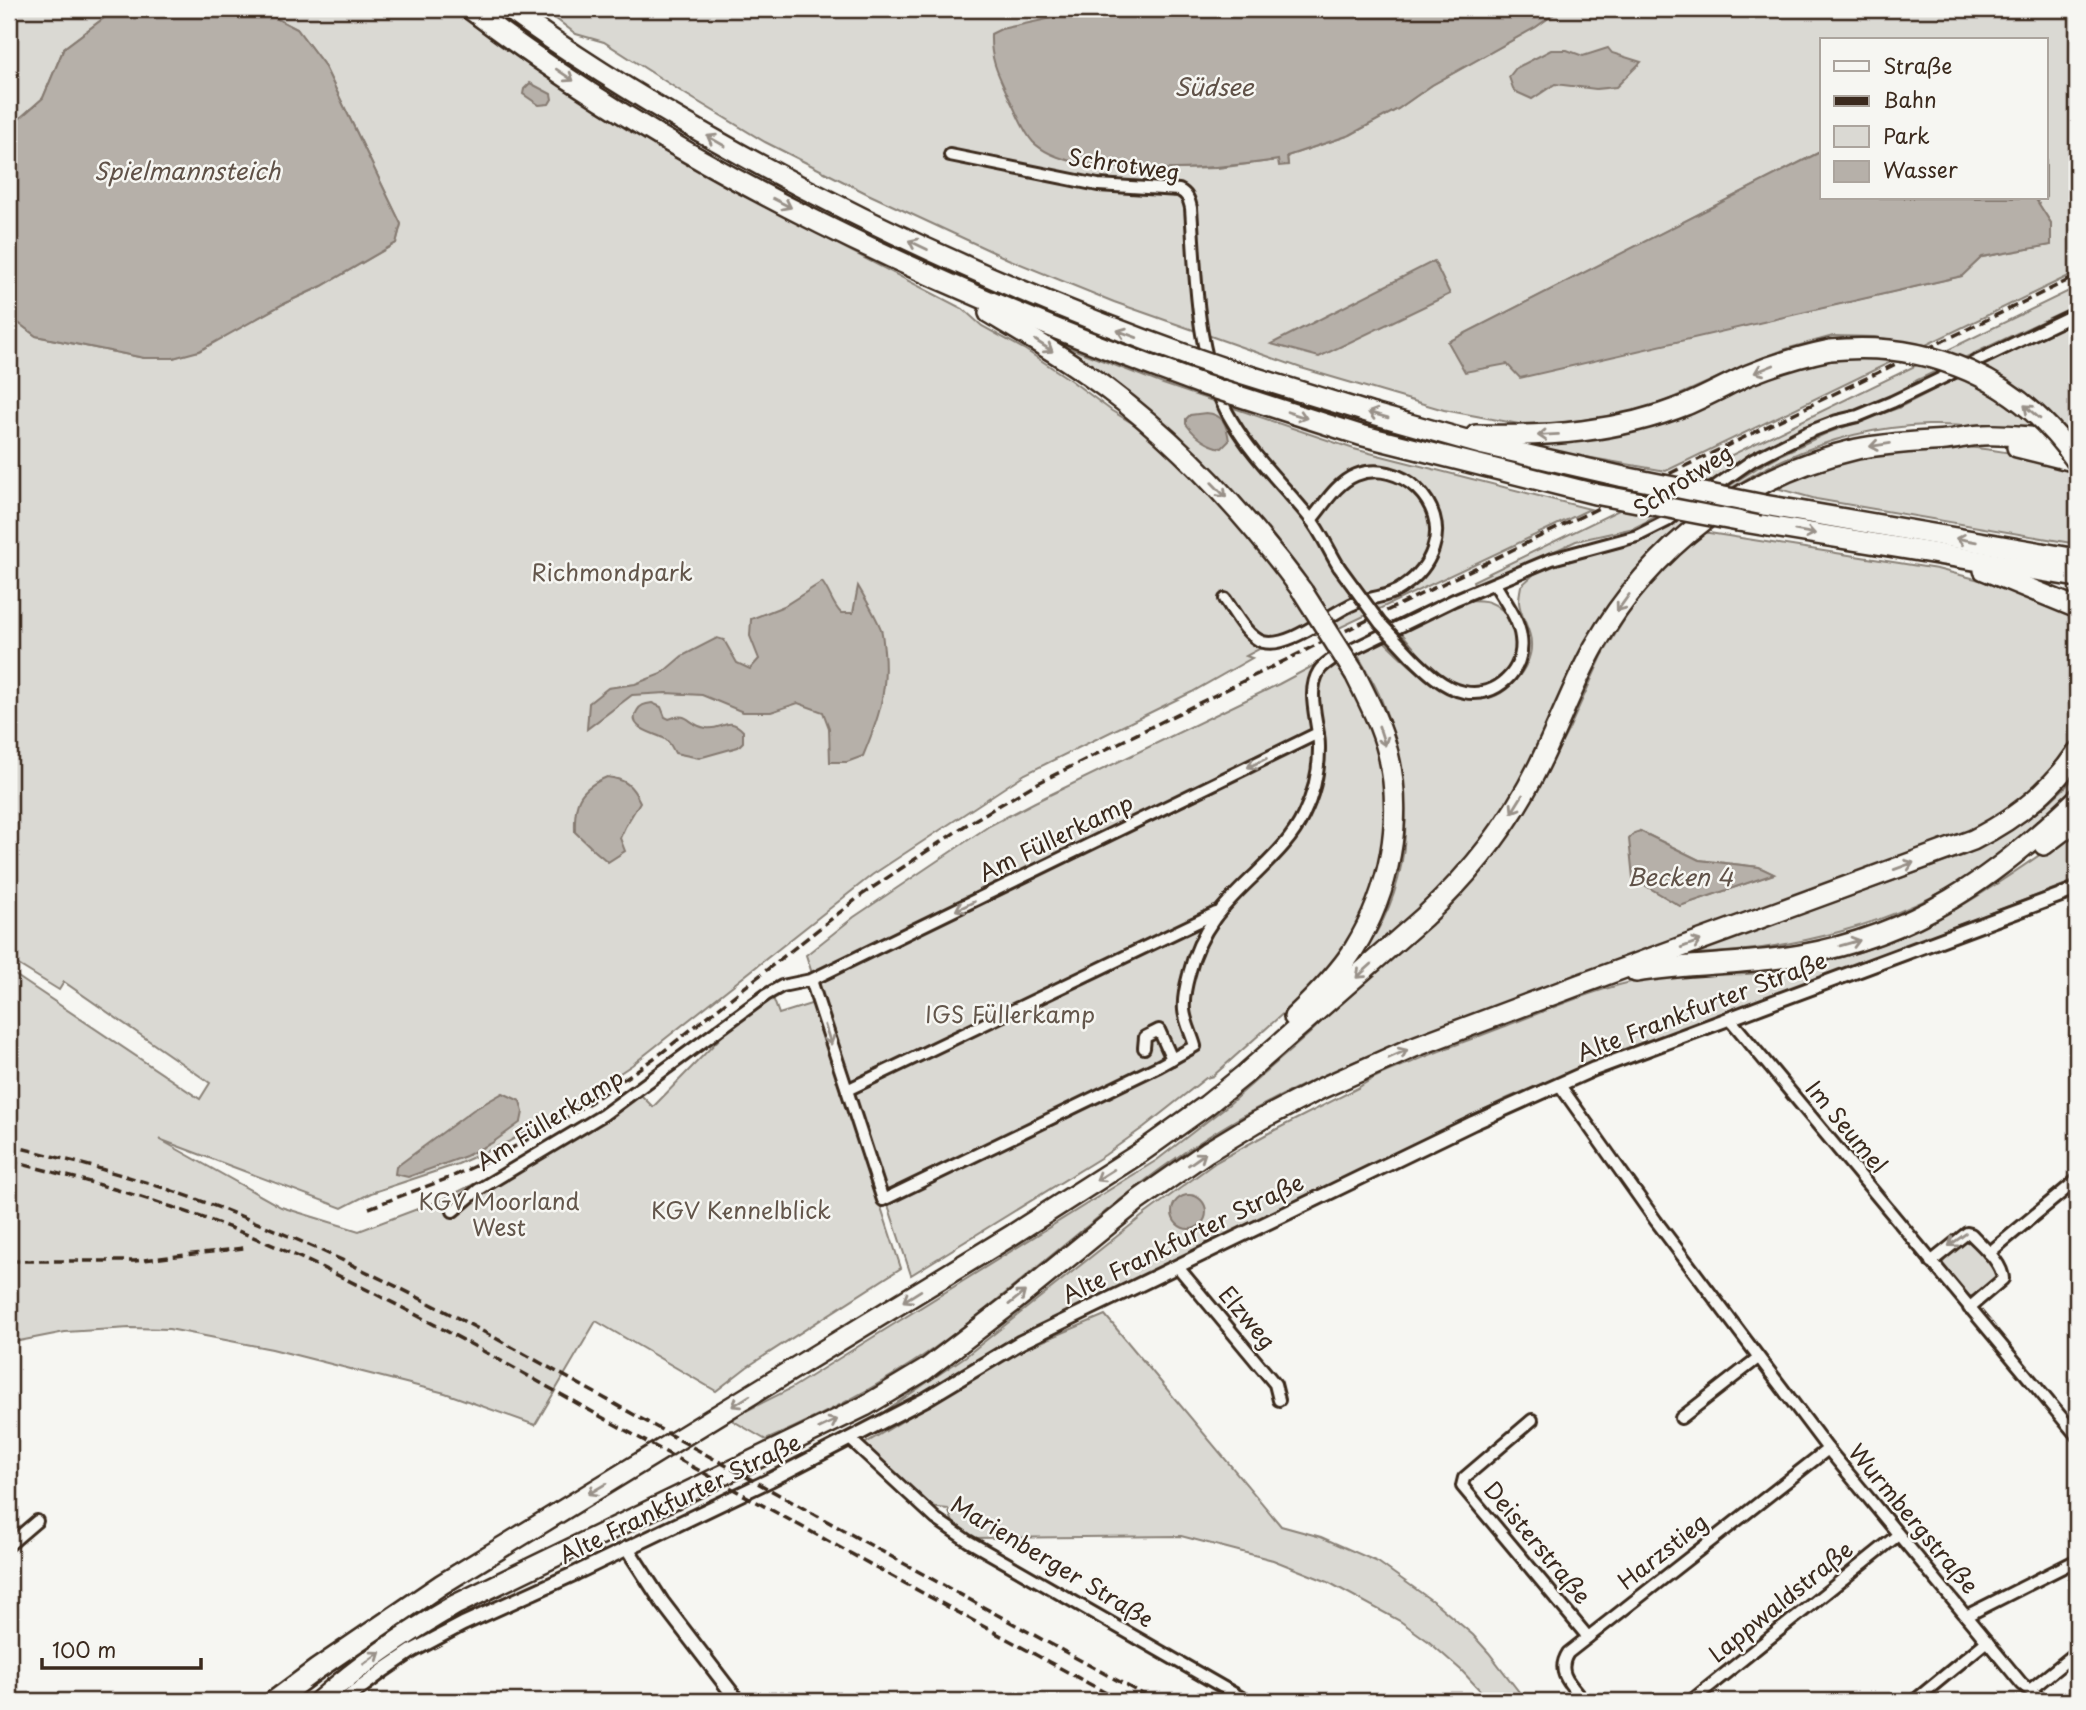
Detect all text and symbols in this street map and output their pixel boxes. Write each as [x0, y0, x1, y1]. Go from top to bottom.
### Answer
legend [1820, 38, 2048, 200]
text: Straße [1883, 49, 1952, 81]
one-way arrow [555, 68, 574, 82]
water label: Südsee [1174, 68, 1255, 104]
text: Bahn [1883, 83, 1937, 115]
text: Park [1883, 119, 1930, 151]
one-way arrow [706, 134, 726, 148]
street label: Schrotweg [1066, 138, 1182, 189]
water label: Spielmannsteich [94, 152, 281, 188]
text: Wasser [1883, 153, 1958, 185]
one-way arrow [771, 196, 792, 210]
one-way arrow [908, 238, 929, 251]
one-way arrow [1117, 326, 1139, 339]
one-way arrow [1033, 339, 1053, 353]
one-way arrow [1754, 364, 1776, 377]
one-way arrow [2024, 403, 2041, 420]
one-way arrow [1367, 408, 1389, 421]
one-way arrow [1285, 410, 1307, 422]
one-way arrow [1538, 429, 1560, 442]
street label: Schrotweg [1625, 434, 1739, 525]
one-way arrow [1869, 439, 1892, 452]
one-way arrow [1210, 481, 1227, 498]
one-way arrow [1793, 526, 1816, 539]
one-way arrow [1955, 533, 1978, 546]
park label: Richmondpark [531, 554, 693, 589]
one-way arrow [1616, 593, 1631, 612]
one-way arrow [1377, 725, 1390, 747]
one-way arrow [1247, 756, 1268, 770]
street label: Am Füllerkamp [972, 784, 1139, 889]
one-way arrow [1509, 793, 1523, 813]
water label: Becken 4 [1627, 858, 1734, 894]
one-way arrow [1893, 859, 1915, 871]
one-way arrow [955, 899, 976, 913]
one-way arrow [1839, 936, 1861, 949]
one-way arrow [1679, 937, 1701, 949]
street label: Alte Frankfurter Straße [1571, 942, 1832, 1069]
one-way arrow [1356, 962, 1373, 979]
park label: IGS Füllerkamp [925, 996, 1095, 1031]
one-way arrow [822, 1024, 835, 1046]
one-way arrow [1387, 1047, 1409, 1060]
street label: Am Füllerkamp [468, 1059, 630, 1178]
street label: Im Seumel [1798, 1072, 1897, 1180]
one-way arrow [1187, 1152, 1206, 1166]
street label: Alte Frankfurter Straße [1055, 1164, 1309, 1312]
one-way arrow [1095, 1169, 1115, 1183]
park label: KGV Moorland West [418, 1183, 580, 1244]
park label: KGV Kennelblick [651, 1192, 831, 1227]
one-way arrow [1949, 1233, 1967, 1248]
street label: Elzweg [1211, 1278, 1285, 1357]
one-way arrow [903, 1289, 922, 1304]
one-way arrow [1008, 1290, 1026, 1306]
one-way arrow [732, 1394, 752, 1408]
one-way arrow [817, 1416, 838, 1430]
street label: Alte Frankfurter Straße [552, 1424, 806, 1572]
street label: Wurmbergstraße [1841, 1435, 1988, 1601]
street label: Deisterstraße [1476, 1473, 1600, 1611]
one-way arrow [587, 1482, 607, 1496]
street label: Marienberger Straße [945, 1486, 1161, 1635]
street label: Harzstieg [1609, 1504, 1715, 1597]
street label: Lappwaldstraße [1700, 1531, 1860, 1670]
scale bar [42, 1626, 201, 1670]
text: 100 m [52, 1633, 116, 1665]
one-way arrow [362, 1651, 381, 1665]

